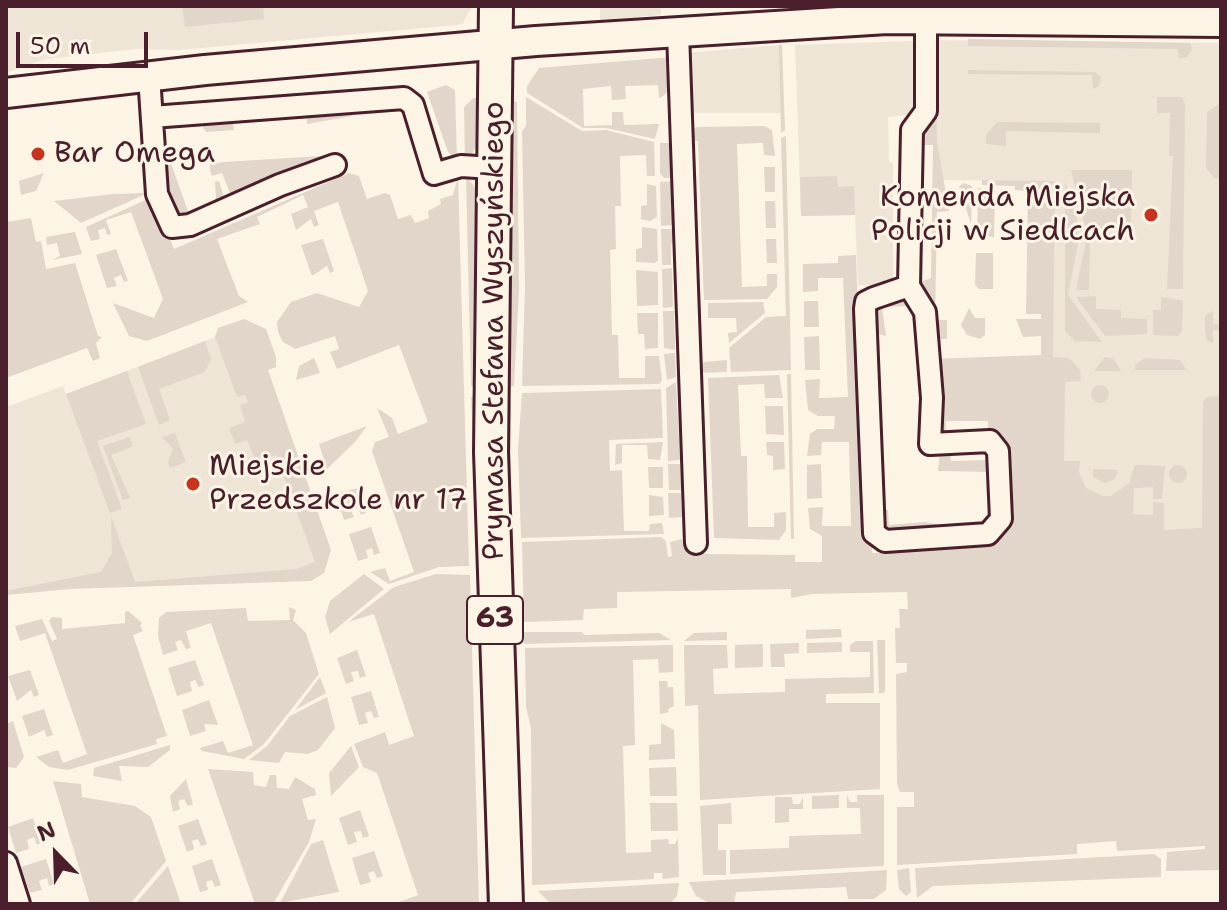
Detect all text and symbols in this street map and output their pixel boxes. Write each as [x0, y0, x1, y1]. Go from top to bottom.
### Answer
scale bar [20, 16, 152, 66]
text: 50 m [30, 30, 90, 62]
street label: Prymasa Stefana Wyszyńskiego [477, 101, 513, 561]
place label: Bar Omega [54, 136, 215, 172]
marker: Bar Omega [29, 145, 47, 163]
place label: Komenda Miejska Policji w Siedlcach [871, 180, 1135, 250]
marker: Komenda Miejska Policji w Siedlcach [1142, 206, 1160, 224]
place label: Miejskie Przedszkole nr 17 [209, 449, 468, 520]
marker: Miejskie Przedszkole nr 17 [184, 475, 202, 493]
road number: 63 [467, 596, 523, 644]
north arrow [16, 814, 96, 894]
text: N [33, 815, 60, 848]

